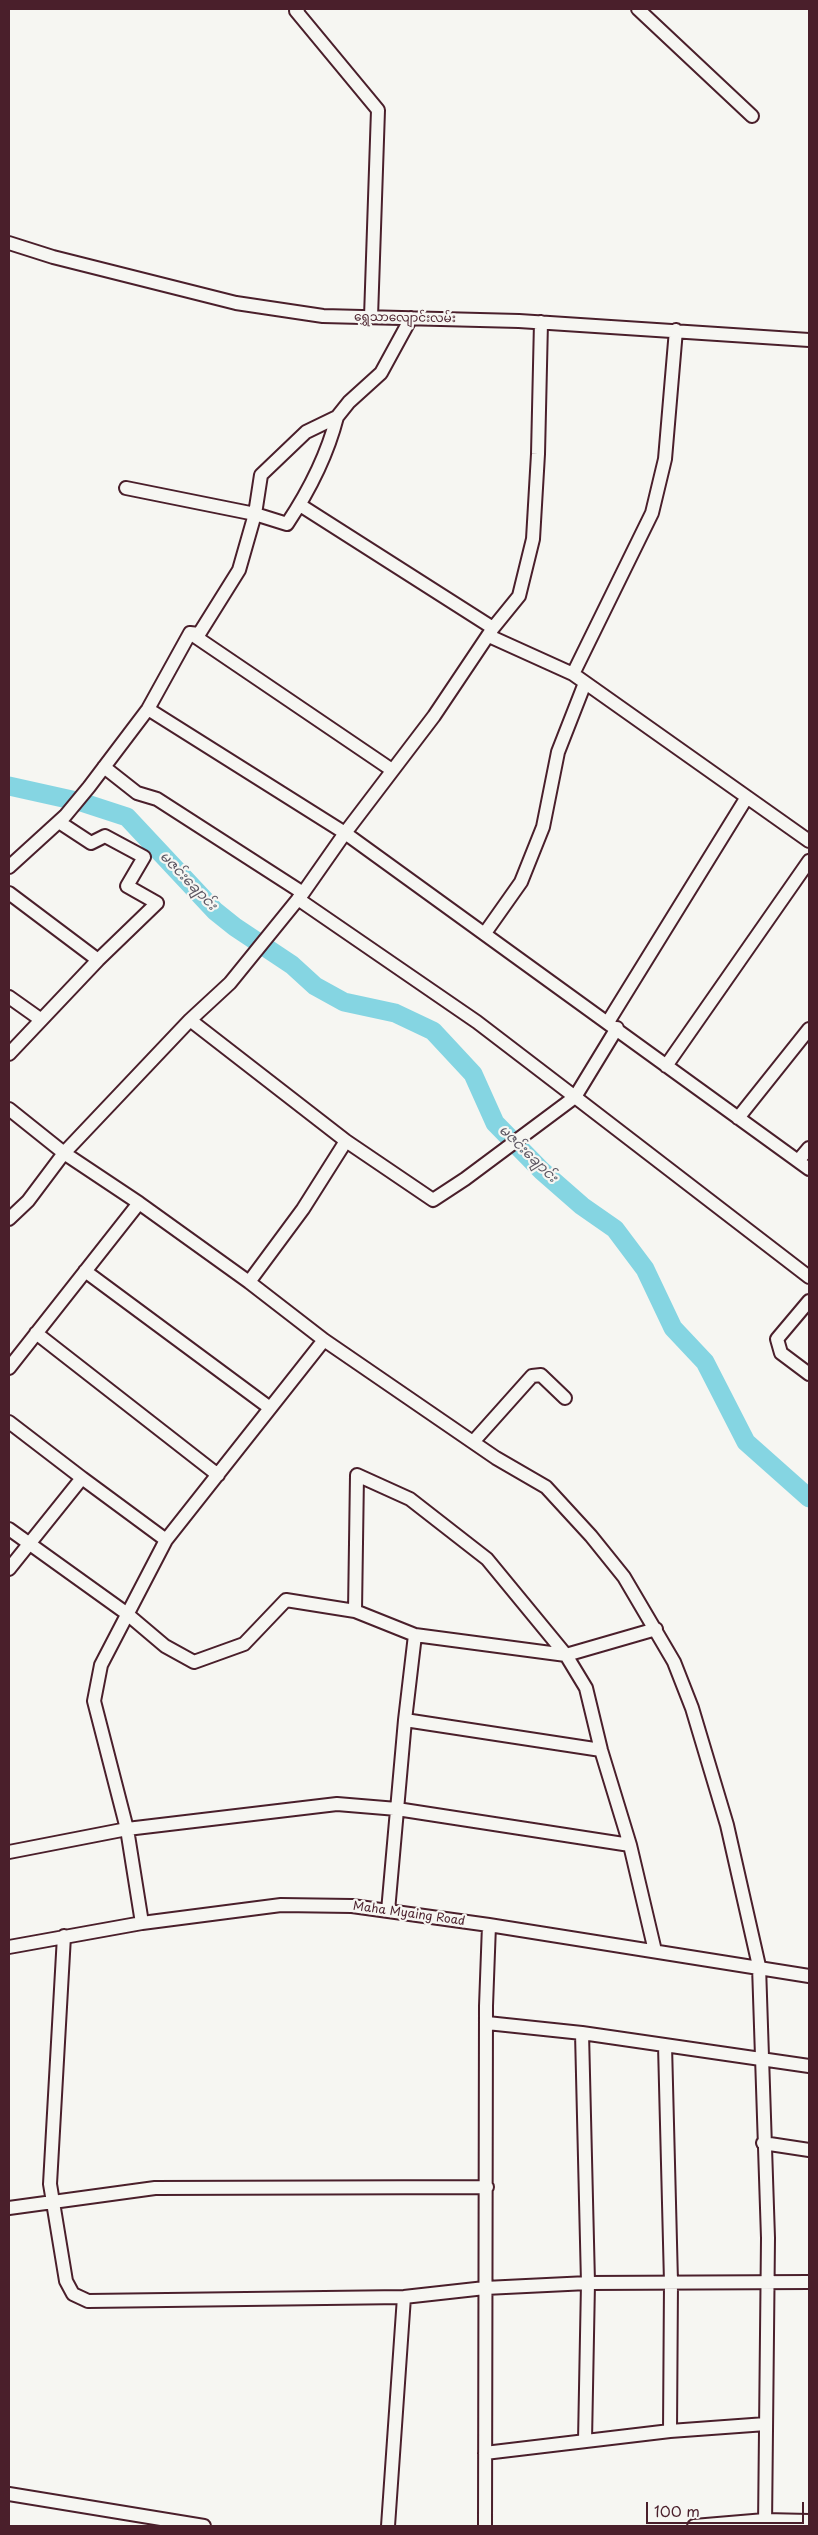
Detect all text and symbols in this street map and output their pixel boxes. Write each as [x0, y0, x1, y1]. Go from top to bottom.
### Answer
street label: ရွှေသာလျောင်းလမ်း [354, 310, 456, 326]
water label: မဇင်းချောင်း [156, 848, 220, 914]
water label: မဇင်းချောင်း [495, 1122, 561, 1186]
street label: Maha Myaing Road [352, 1899, 466, 1929]
scale bar [648, 2492, 806, 2524]
text: 100 m [654, 2499, 700, 2522]

